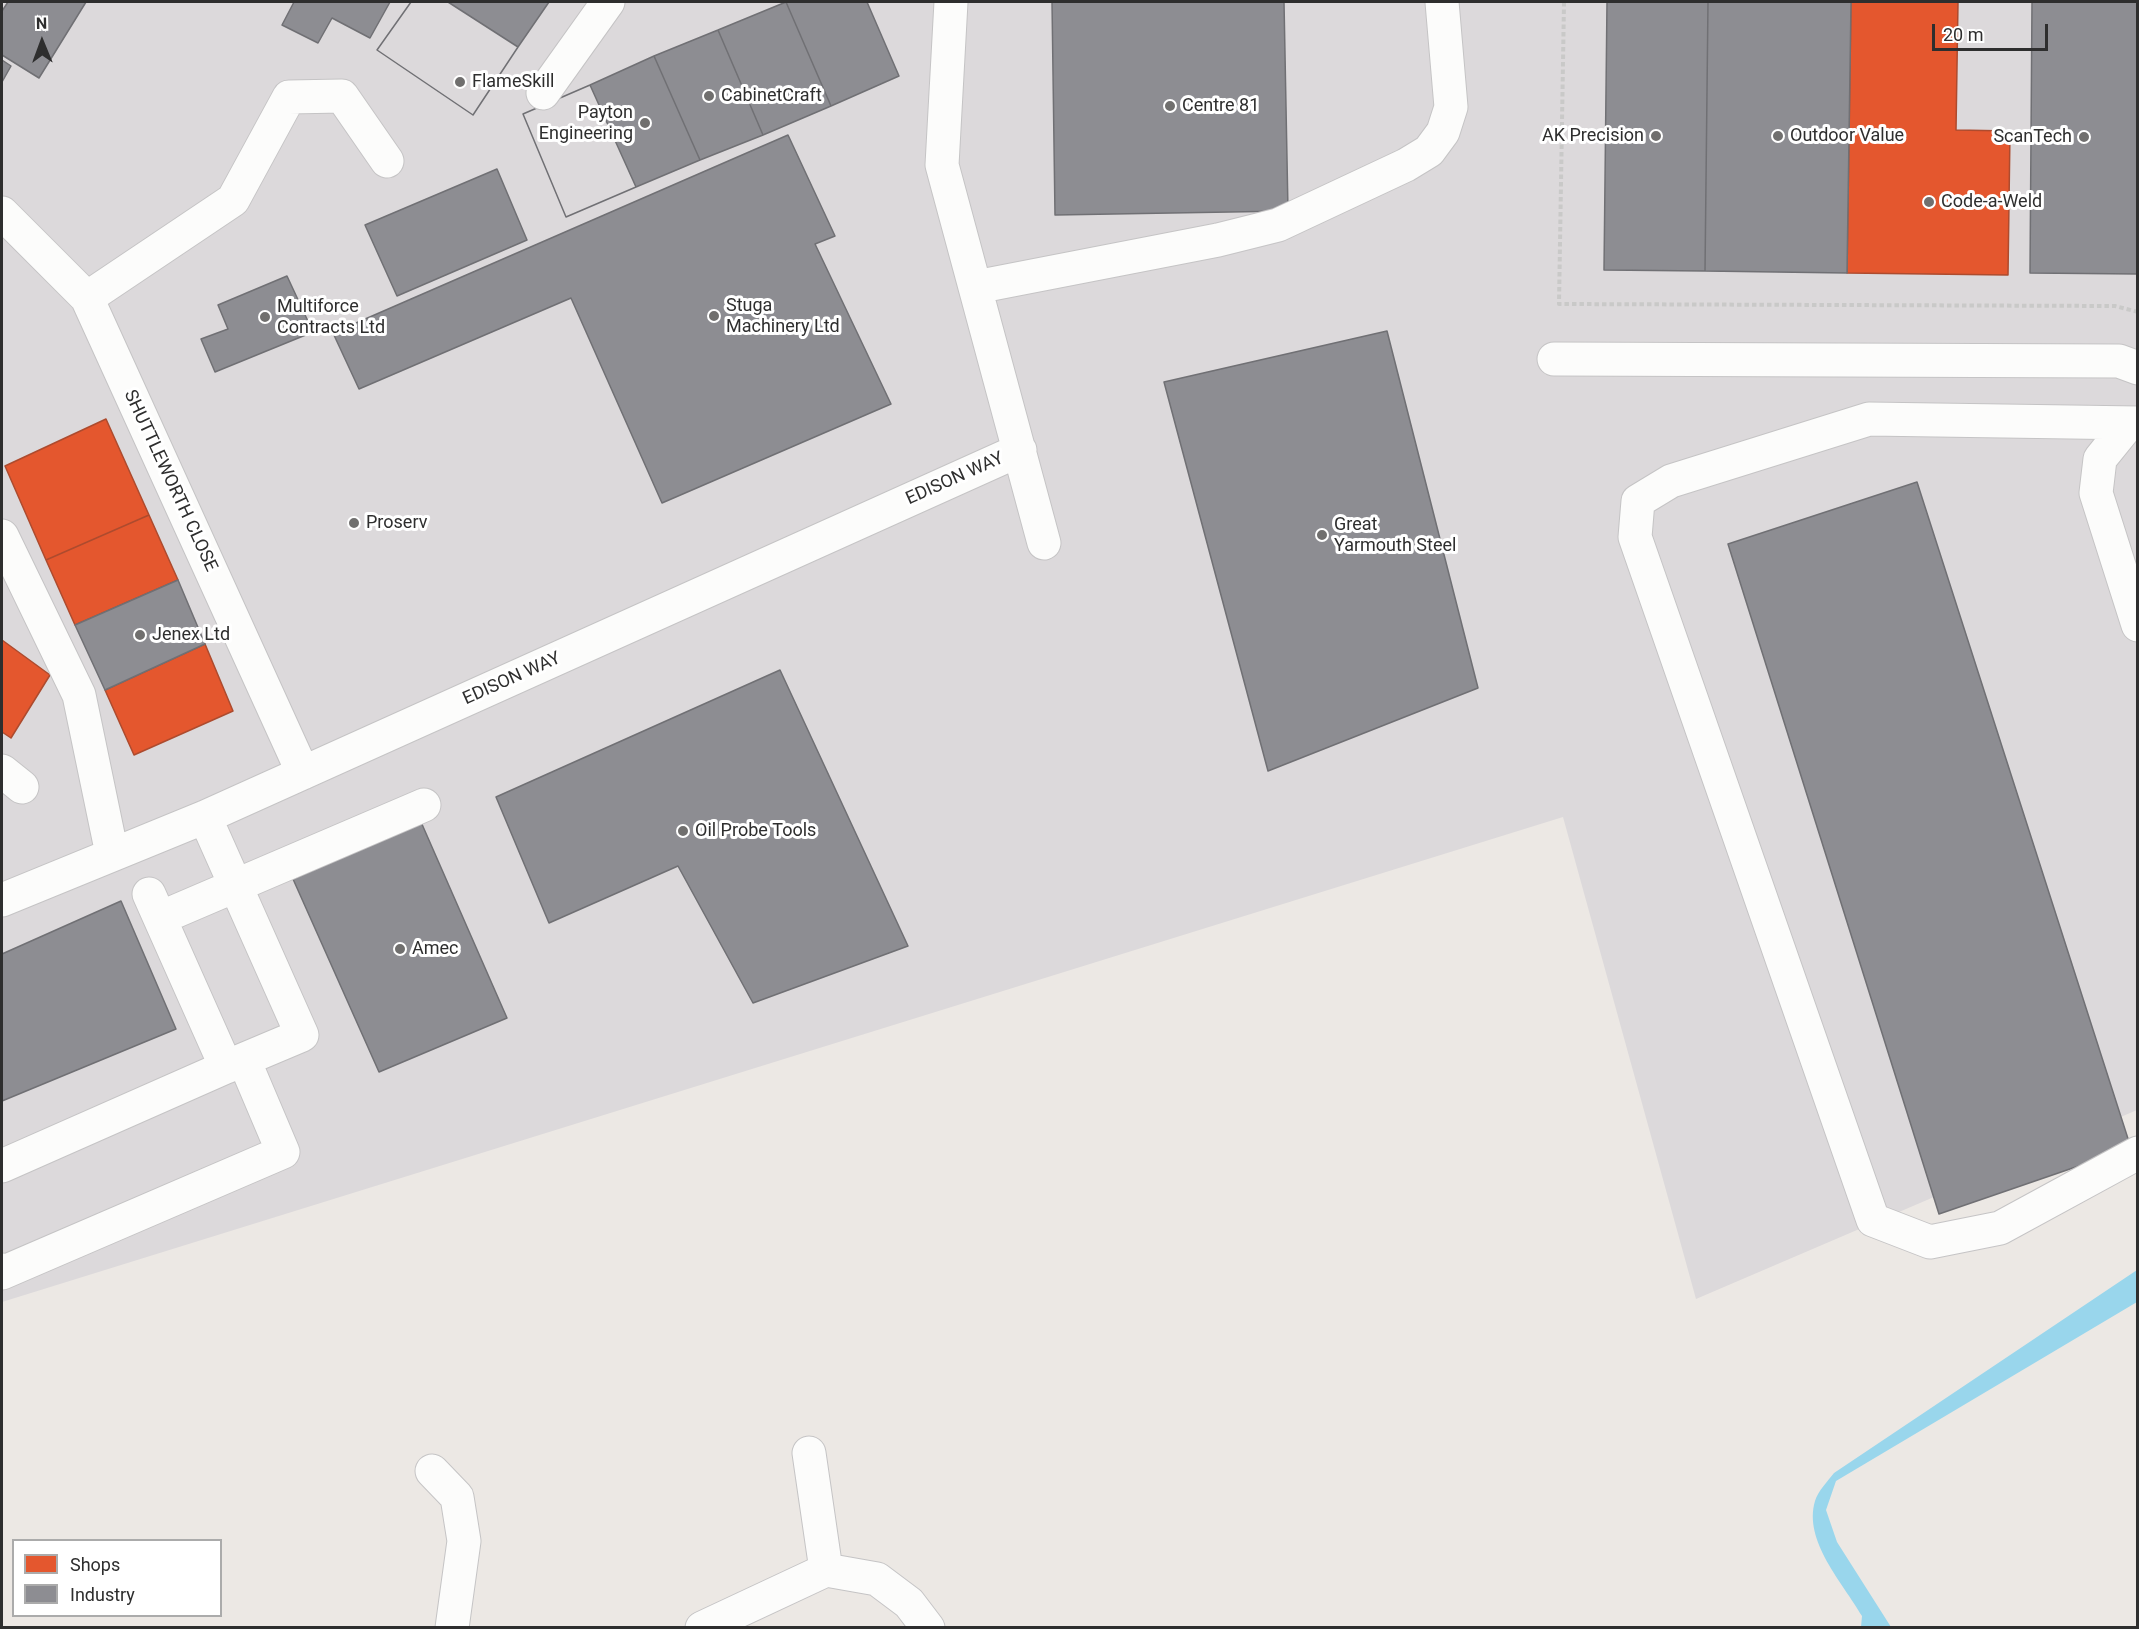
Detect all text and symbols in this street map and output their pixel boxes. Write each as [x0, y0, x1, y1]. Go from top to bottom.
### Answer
north arrow [12, 12, 72, 72]
scale bar [1935, 12, 2050, 50]
text: N [36, 14, 47, 33]
text: 20 m [1943, 24, 1983, 45]
place label: FlameSkill [472, 71, 554, 93]
marker: FlameSkill [453, 75, 467, 89]
place label: CabinetCraft [721, 85, 822, 107]
marker: CabinetCraft [702, 89, 716, 103]
place label: Centre 81 [1182, 95, 1259, 117]
marker: Centre 81 [1163, 99, 1177, 113]
place label: Payton Engineering [539, 102, 633, 144]
marker: Payton Engineering [638, 116, 652, 130]
place label: AK Precision [1542, 125, 1644, 147]
place label: Outdoor Value [1790, 125, 1904, 147]
place label: ScanTech [1993, 126, 2072, 148]
marker: AK Precision [1649, 129, 1663, 143]
marker: Outdoor Value [1771, 129, 1785, 143]
marker: ScanTech [2077, 130, 2091, 144]
place label: Code-a-Weld [1941, 191, 2042, 213]
marker: Code-a-Weld [1922, 195, 1936, 209]
place label: Stuga Machinery Ltd [726, 295, 840, 338]
place label: Multiforce Contracts Ltd [277, 296, 385, 338]
marker: Stuga Machinery Ltd [707, 309, 721, 323]
marker: Multiforce Contracts Ltd [258, 310, 272, 324]
street label: SHUTTLEWORTH CLOSE [118, 387, 222, 575]
street label: EDISON WAY [903, 448, 1007, 510]
place label: Proserv [366, 512, 427, 534]
place label: Great Yarmouth Steel [1334, 514, 1456, 556]
marker: Proserv [347, 516, 361, 530]
marker: Great Yarmouth Steel [1315, 528, 1329, 542]
place label: Jenex Ltd [152, 624, 230, 646]
marker: Jenex Ltd [133, 628, 147, 642]
street label: EDISON WAY [460, 648, 564, 710]
place label: Oil Probe Tools [695, 820, 816, 842]
marker: Oil Probe Tools [676, 824, 690, 838]
place label: Amec [412, 938, 458, 960]
marker: Amec [393, 942, 407, 956]
legend [12, 1539, 222, 1617]
text: Shops [70, 1554, 120, 1575]
text: Industry [70, 1584, 135, 1605]

